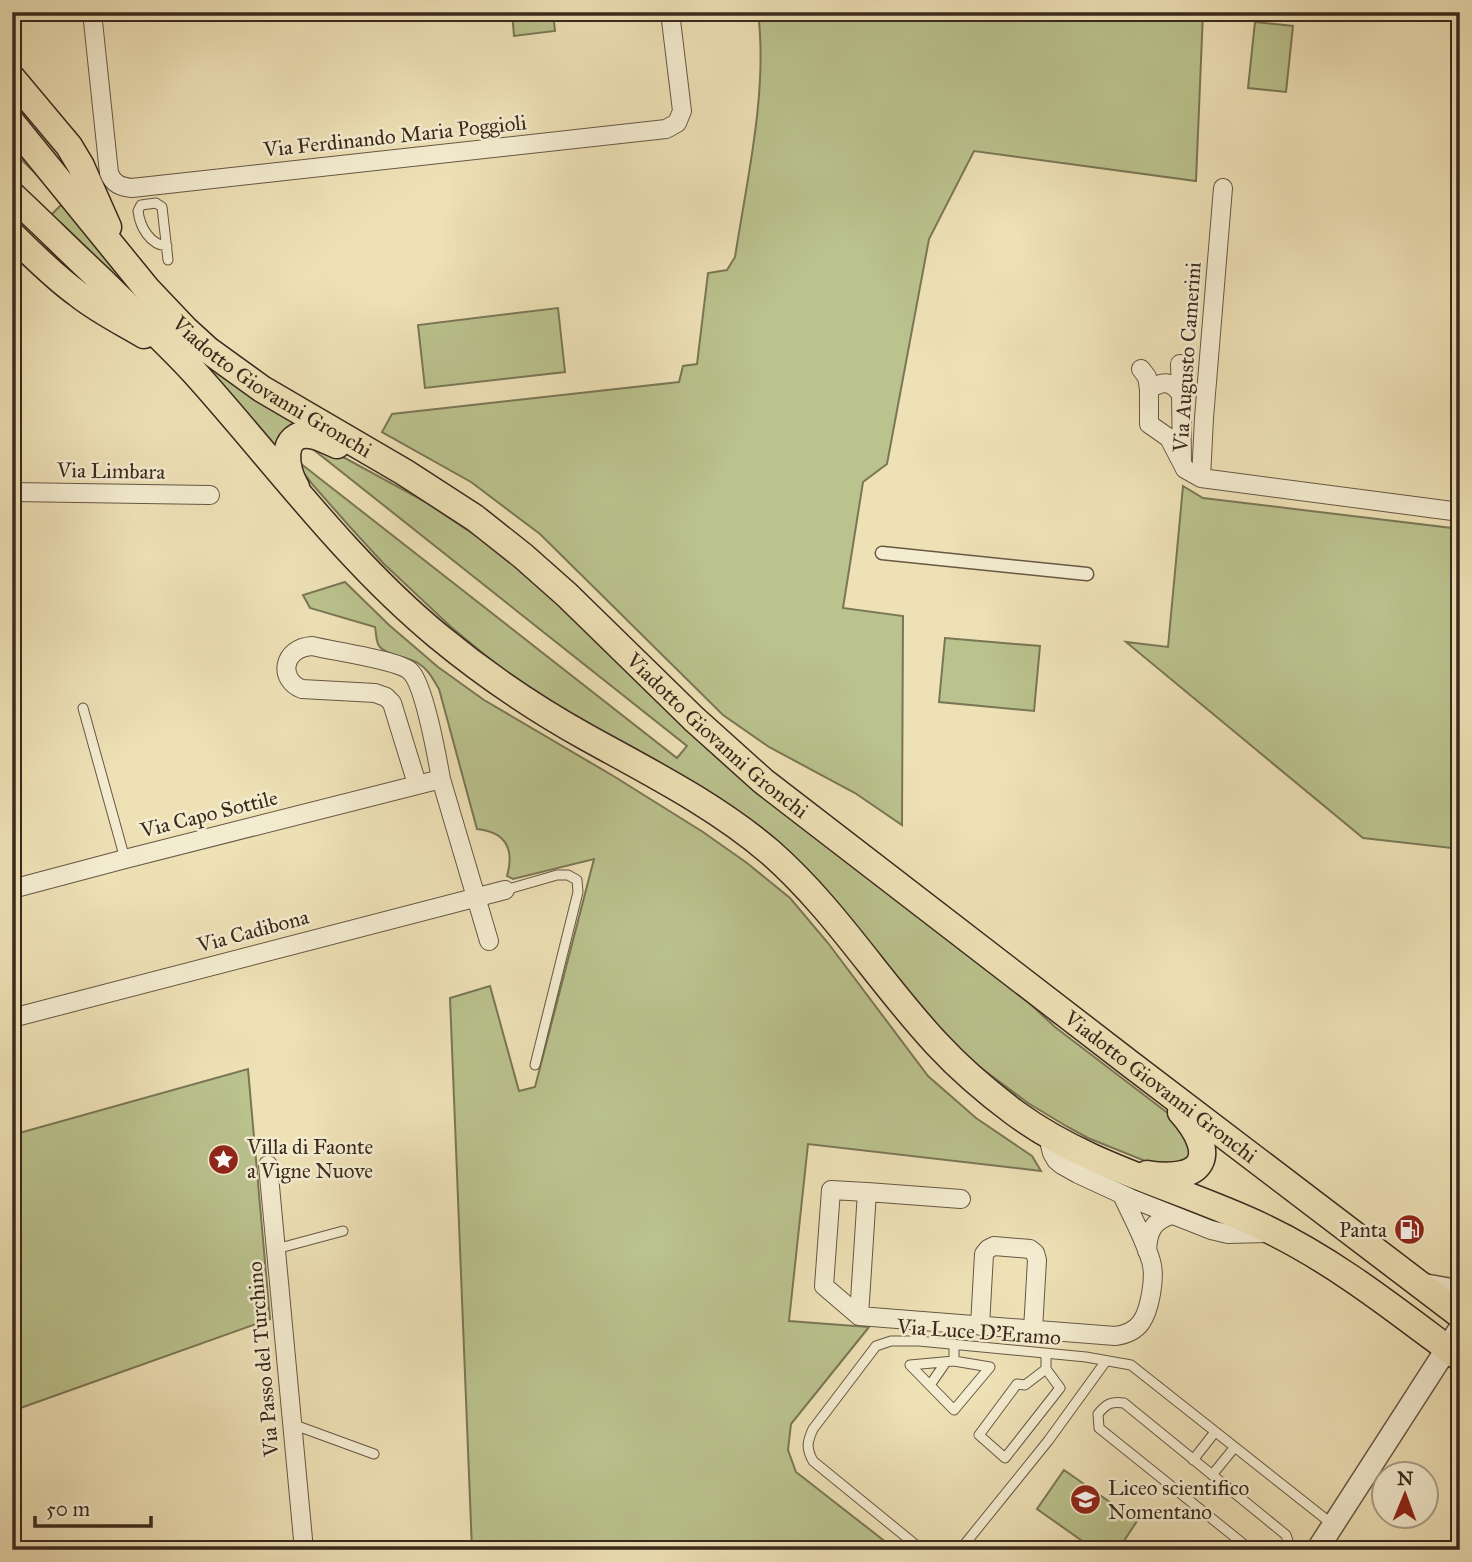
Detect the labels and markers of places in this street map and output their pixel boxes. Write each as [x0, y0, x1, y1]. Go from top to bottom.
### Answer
place label: Villa di Faonte a Vigne Nuove [246, 1134, 373, 1184]
place icon: Villa di Faonte a Vigne Nuove [207, 1142, 241, 1176]
fuel station icon: Panta [1393, 1213, 1427, 1247]
place label: Panta [1339, 1217, 1387, 1243]
place label: Liceo scientifico Nomentano [1108, 1475, 1250, 1525]
school or university icon: Liceo scientifico Nomentano [1068, 1483, 1102, 1517]

